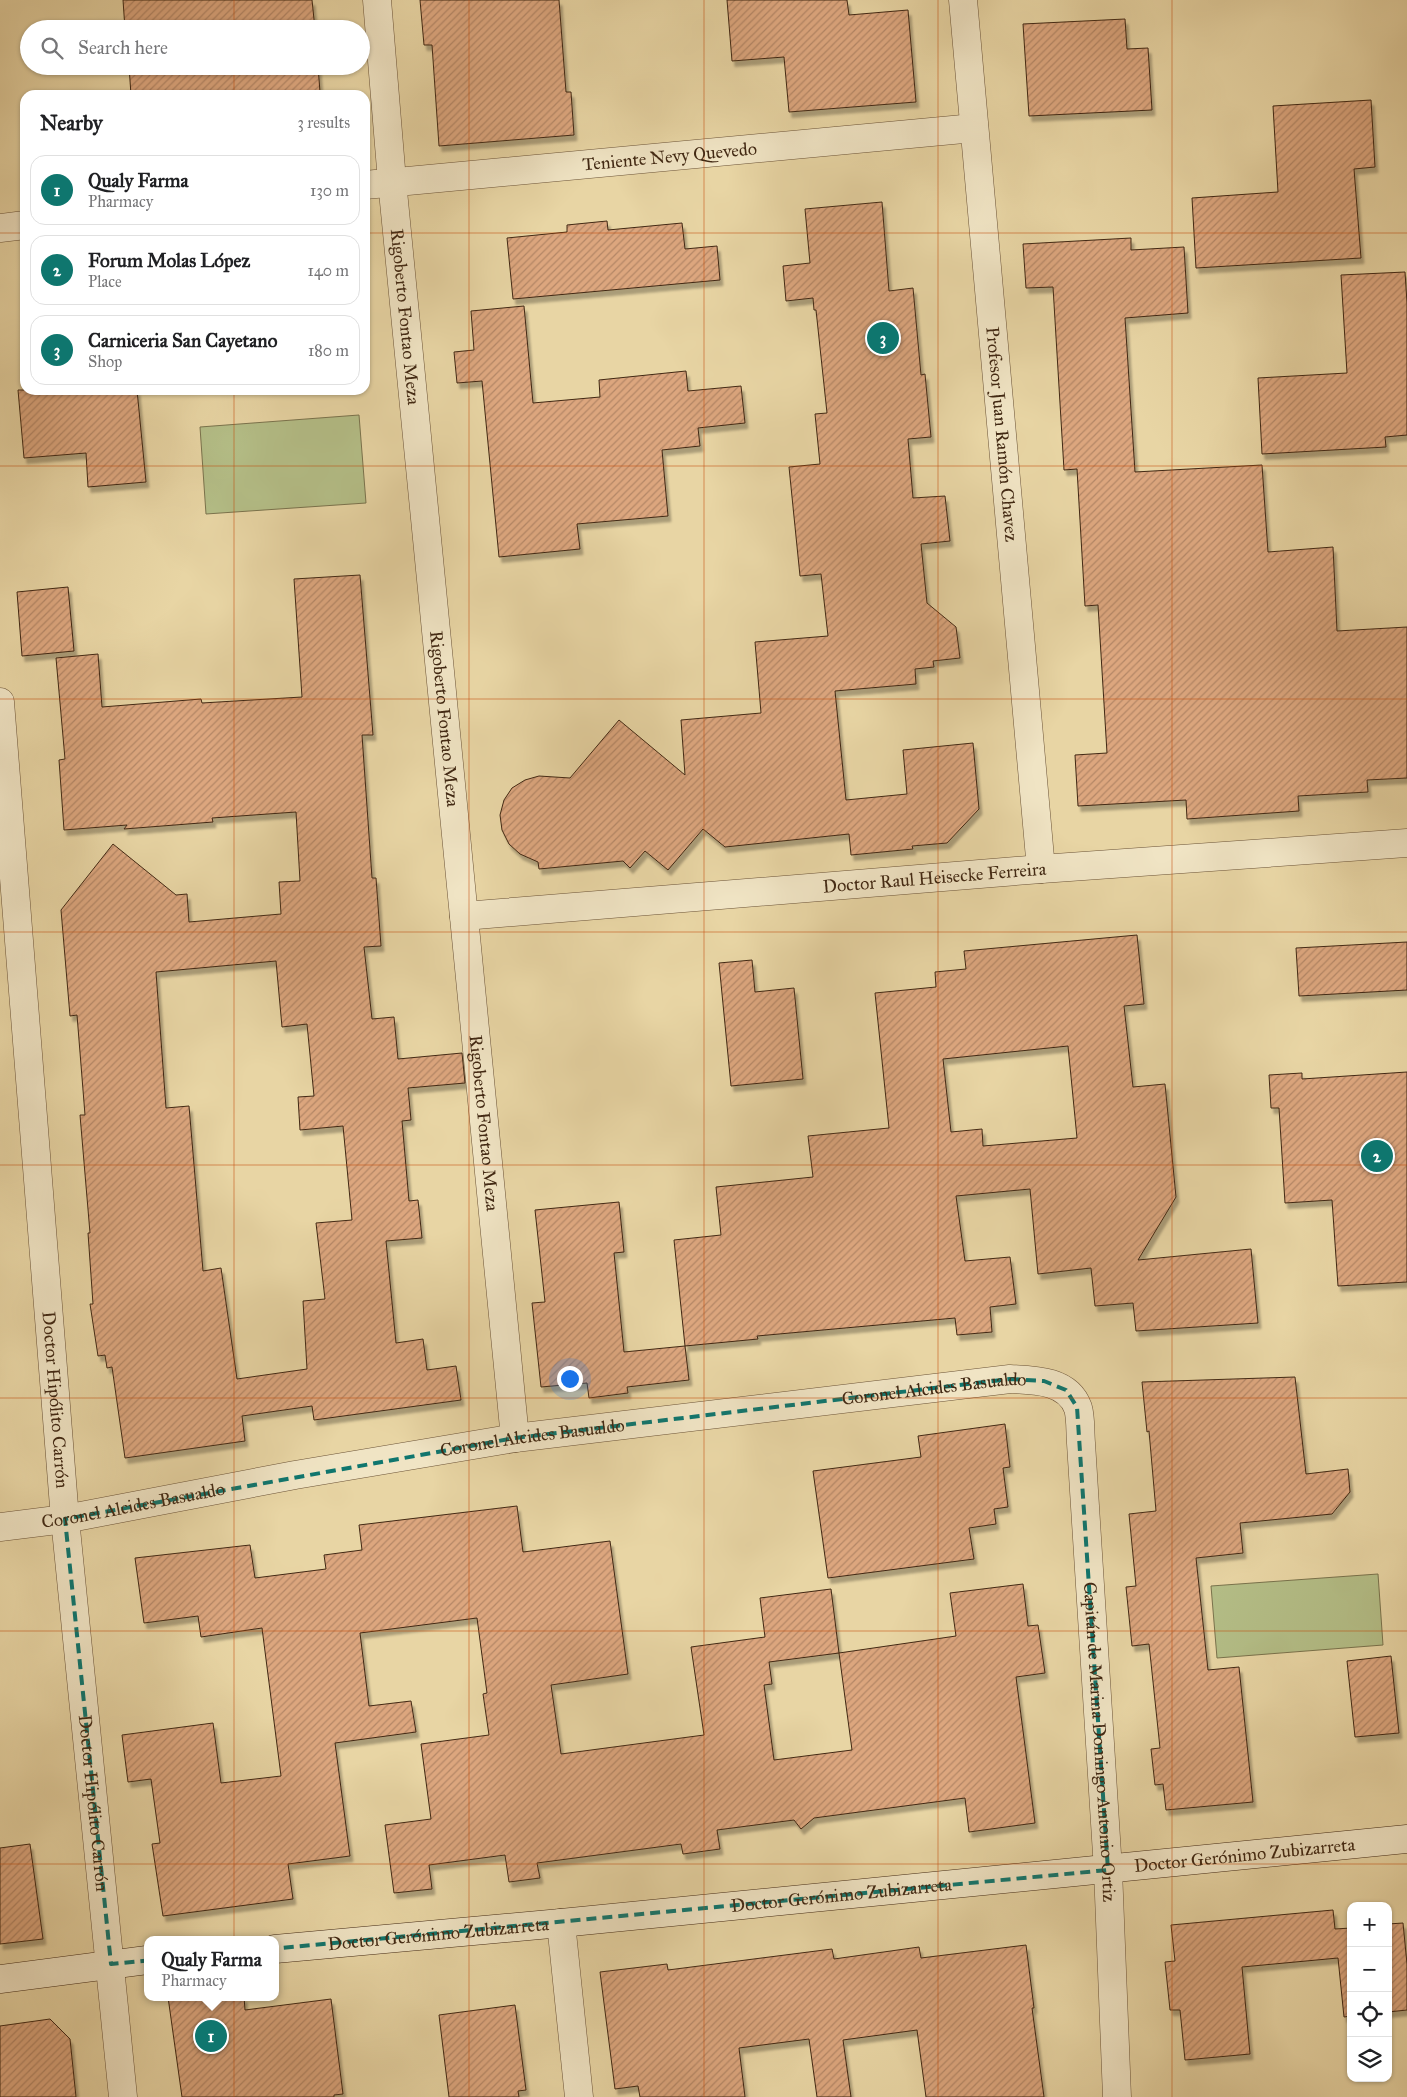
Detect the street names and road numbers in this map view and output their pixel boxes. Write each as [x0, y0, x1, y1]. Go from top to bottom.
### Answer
street label: Teniente Nevy Quevedo [581, 137, 758, 176]
street label: Rigoberto Fontao Meza [386, 228, 425, 406]
street label: Profesor Juan Ramón Chavez [981, 326, 1023, 543]
street label: Rigoberto Fontao Meza [425, 630, 464, 808]
street label: Doctor Raul Heisecke Ferreira [822, 858, 1047, 898]
street label: Rigoberto Fontao Meza [465, 1034, 504, 1212]
street label: Doctor Hipólito Carrón [38, 1311, 74, 1489]
street label: Coronel Alcides Basualdo [841, 1368, 1027, 1410]
street label: Coronel Alcides Basualdo [438, 1414, 626, 1461]
street label: Coronel Alcides Basualdo [40, 1478, 227, 1533]
street label: Capitán de Marina Domingo Antonio Ortiz [1079, 1581, 1120, 1903]
street label: Doctor Hipólito Carrón [74, 1714, 113, 1893]
street label: Doctor Gerónimo Zubizarreta [1133, 1833, 1356, 1877]
street label: Doctor Gerónimo Zubizarreta [730, 1873, 953, 1917]
street label: Doctor Gerónimo Zubizarreta [327, 1913, 550, 1955]

